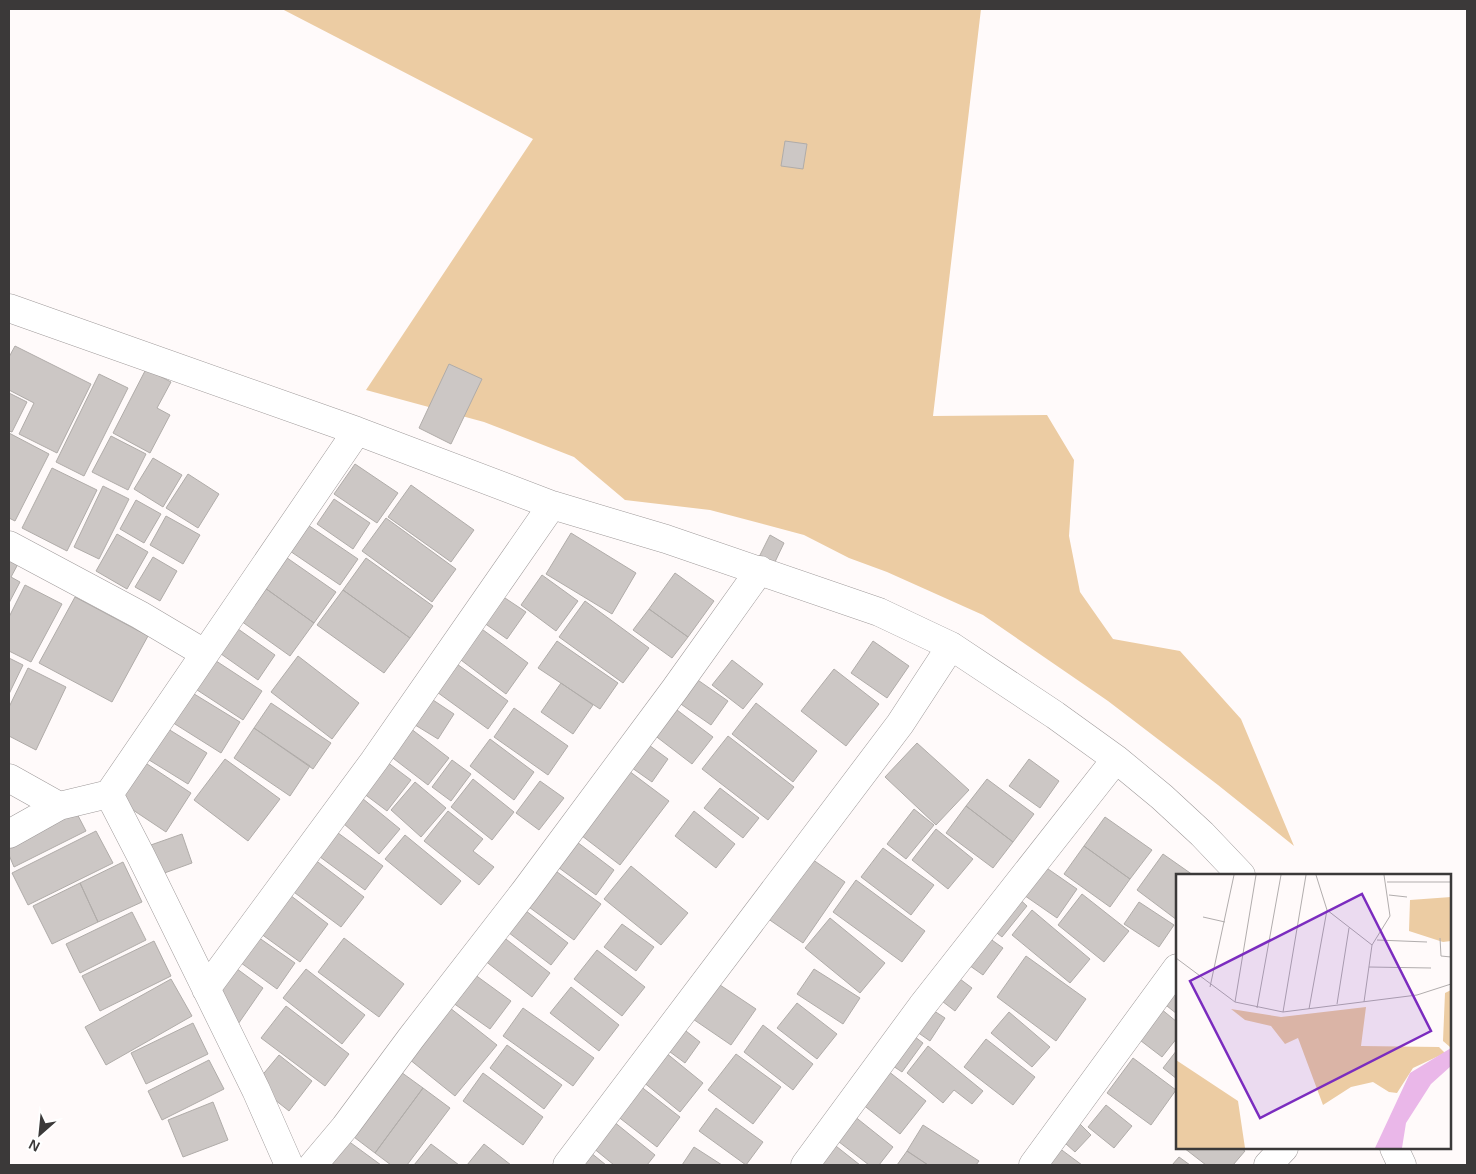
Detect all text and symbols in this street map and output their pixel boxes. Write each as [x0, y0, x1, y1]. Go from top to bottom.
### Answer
inset map [1176, 874, 1451, 1149]
north arrow [15, 1109, 65, 1159]
text: N [26, 1136, 42, 1155]

